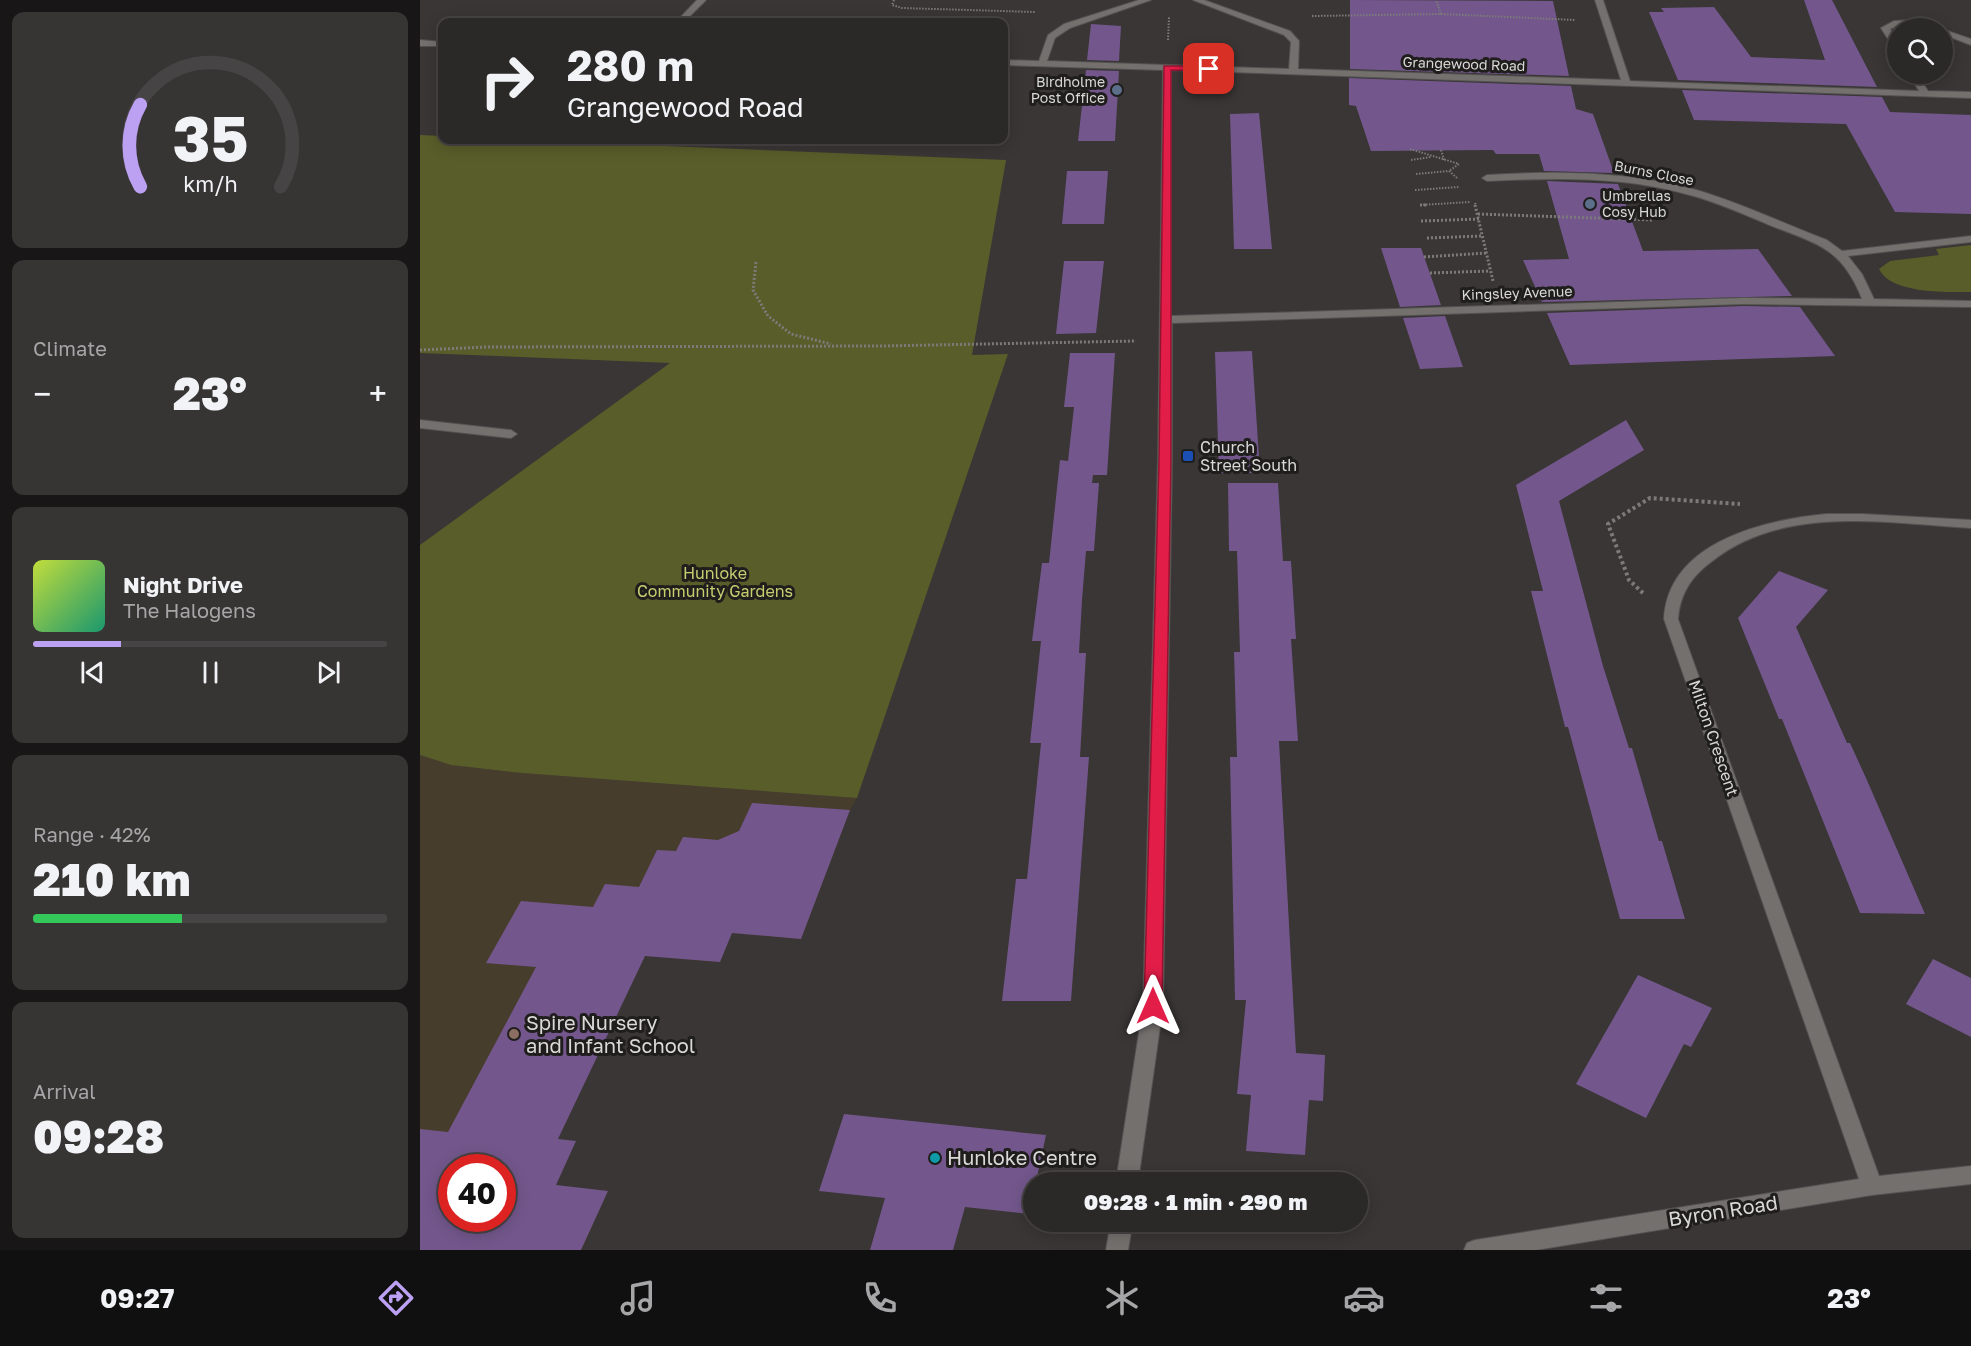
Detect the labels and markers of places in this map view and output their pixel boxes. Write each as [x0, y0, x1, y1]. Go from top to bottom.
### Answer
pin [1183, 43, 1234, 94]
place label: Birdholme Post Office [1031, 73, 1105, 106]
marker: Birdholme Post Office [1110, 83, 1124, 97]
place label: Umbrellas Cosy Hub [1602, 187, 1671, 220]
marker: Umbrellas Cosy Hub [1583, 197, 1597, 211]
place label: Church Street South [1200, 437, 1297, 475]
marker: Church Street South [1181, 449, 1195, 463]
place label: Spire Nursery and Infant School [526, 1010, 695, 1057]
marker: Spire Nursery and Infant School [507, 1027, 521, 1041]
place label: Hunloke Centre [947, 1145, 1097, 1169]
marker: Hunloke Centre [928, 1151, 942, 1165]

